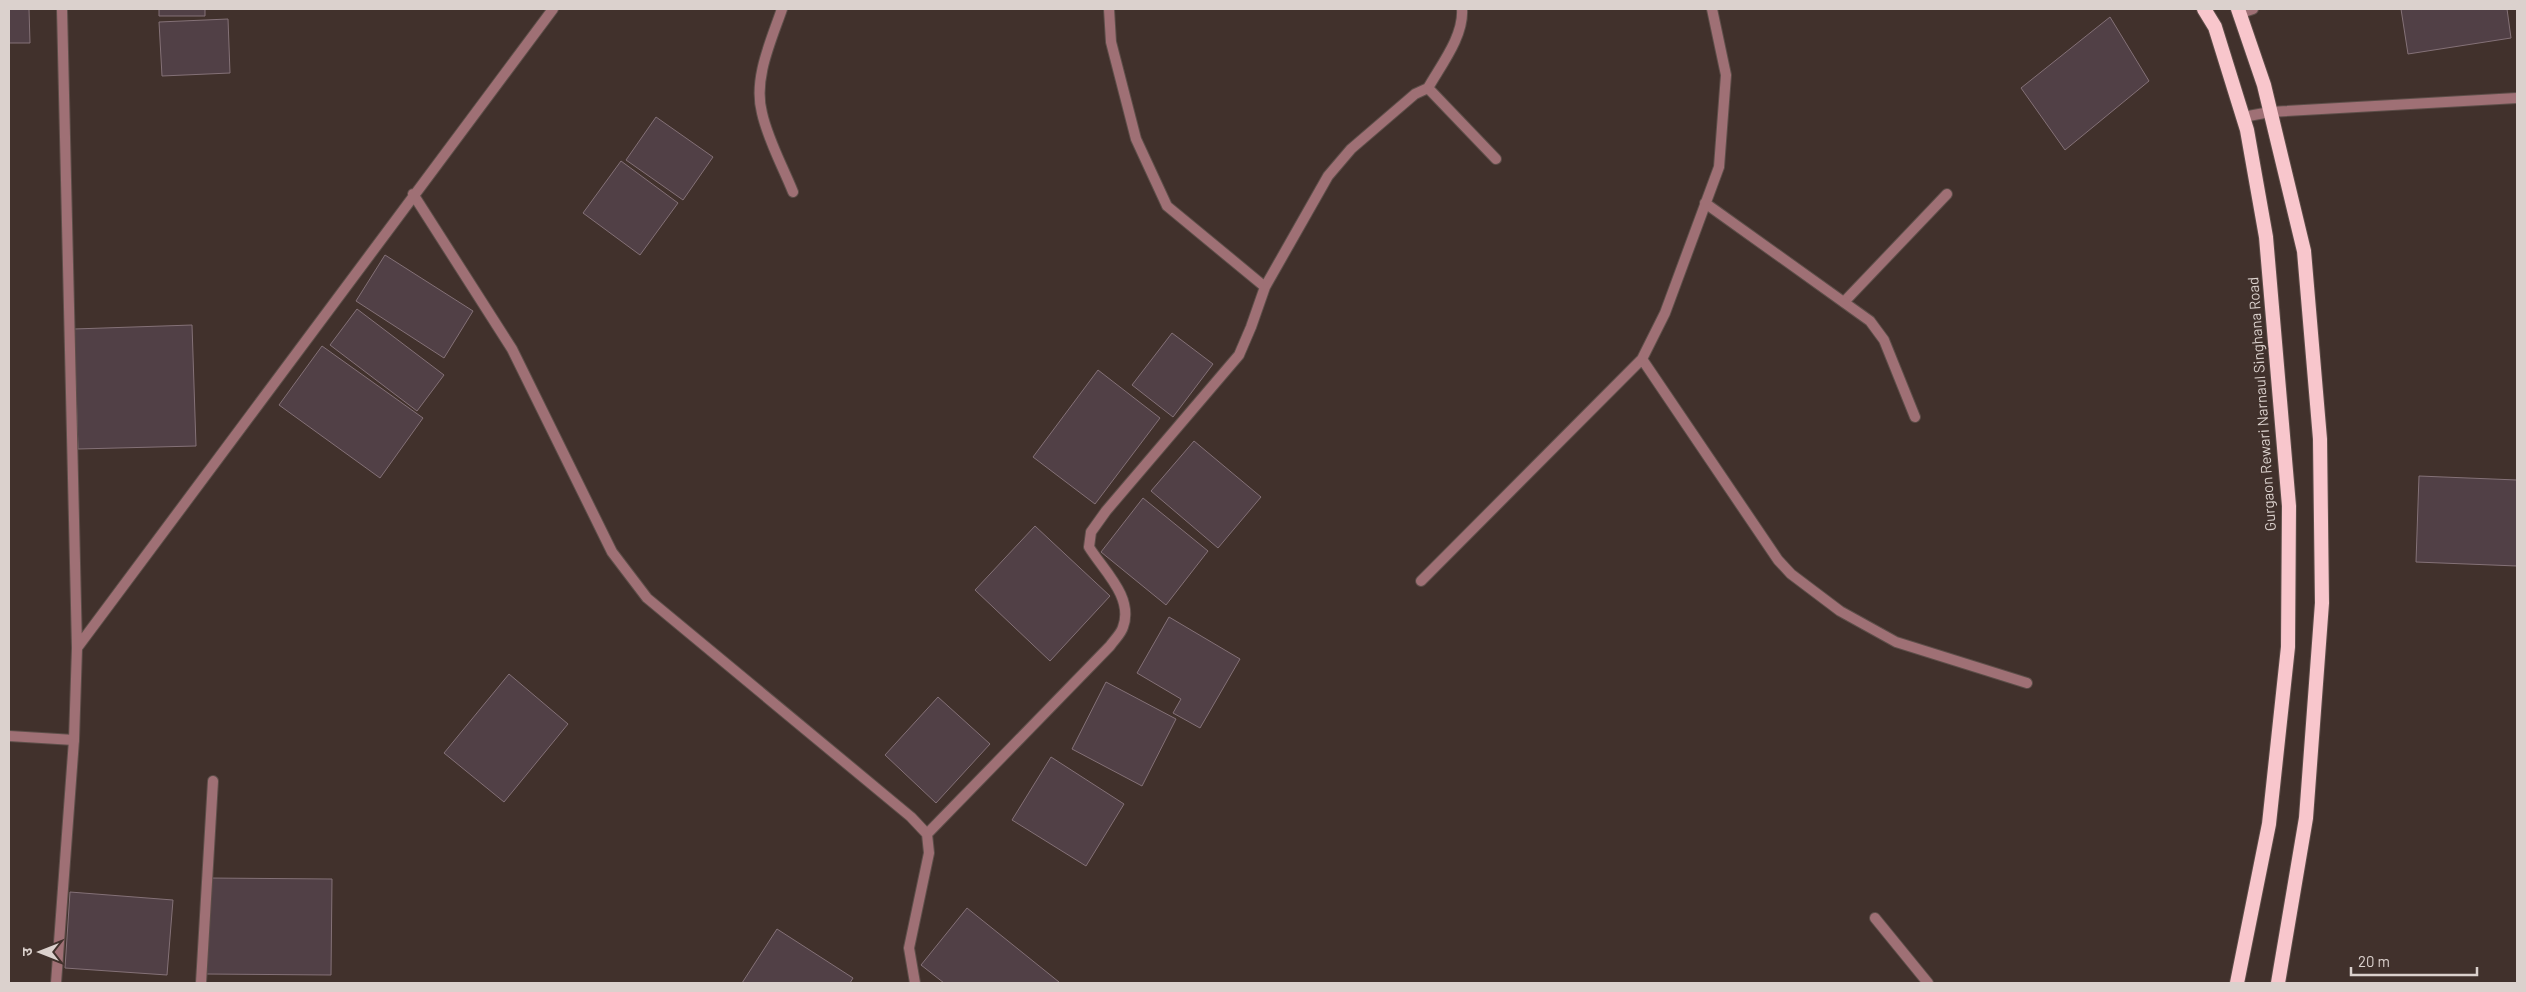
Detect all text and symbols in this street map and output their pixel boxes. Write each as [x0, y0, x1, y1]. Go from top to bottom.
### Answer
street label: Gurgaon Rewari Narnaul Singhana Road [2243, 276, 2279, 532]
north arrow [15, 927, 65, 977]
scale bar [2351, 944, 2477, 976]
text: उ [18, 947, 35, 956]
text: 20 m [2358, 952, 2390, 970]

